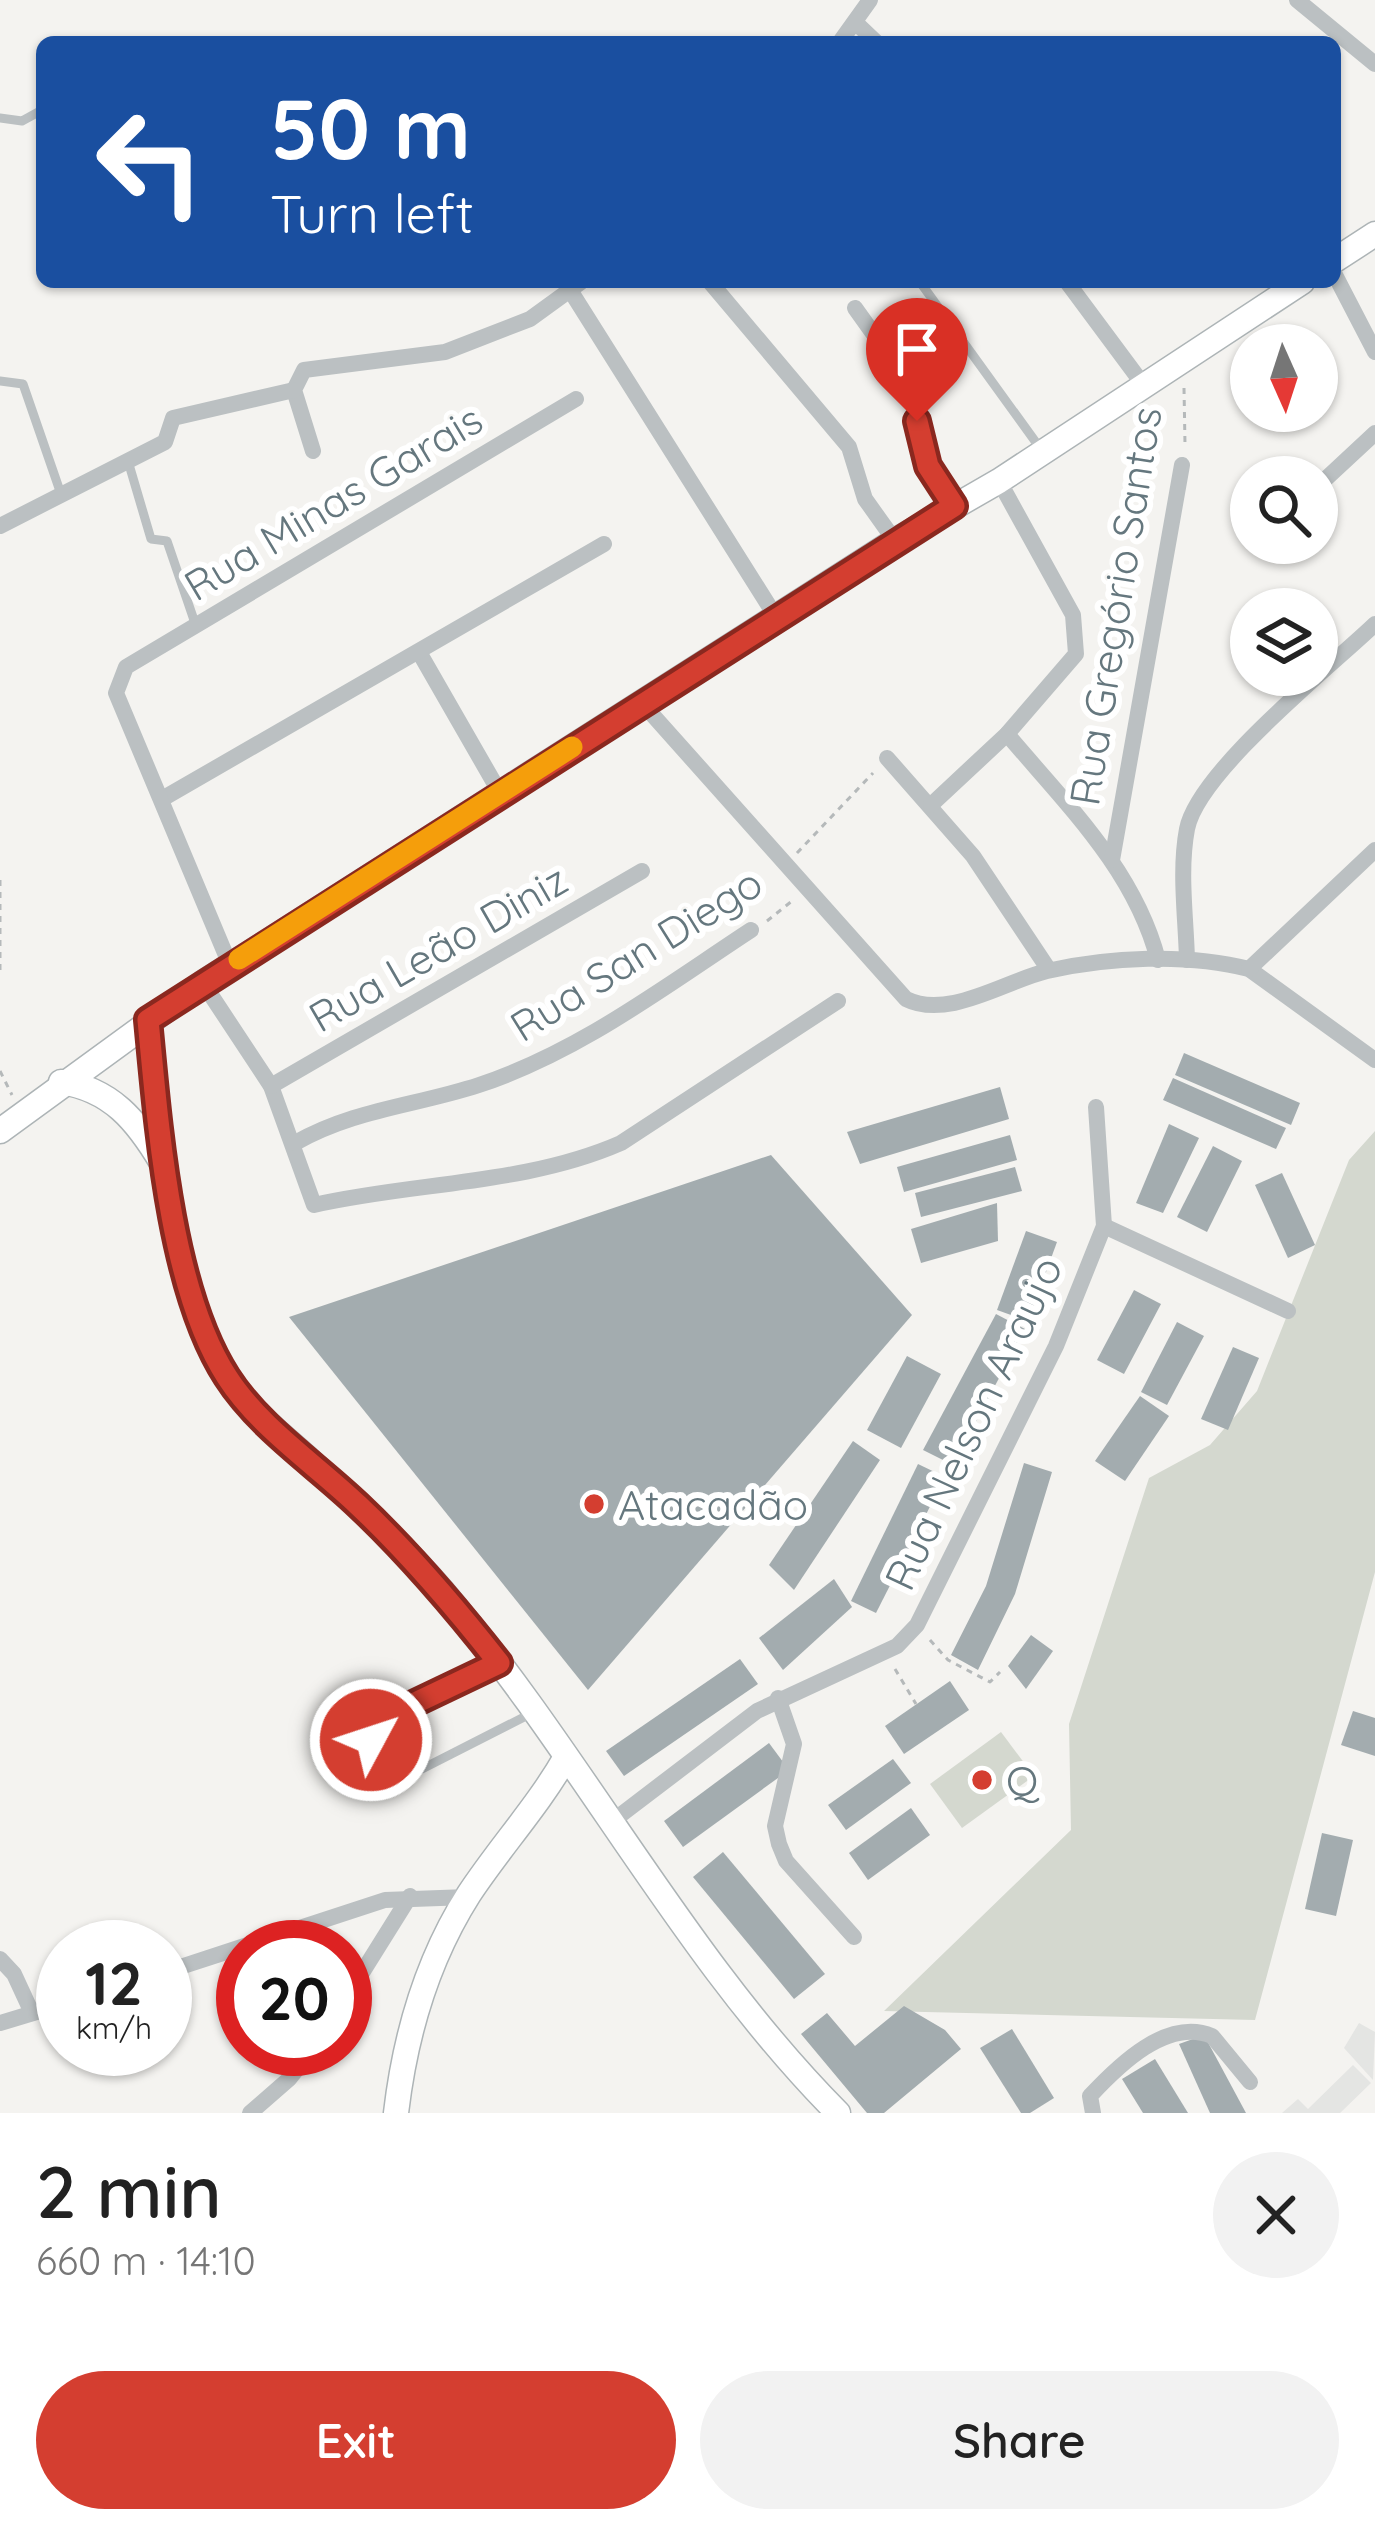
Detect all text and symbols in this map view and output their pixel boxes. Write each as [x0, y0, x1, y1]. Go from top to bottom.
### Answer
text: 50 m [270, 75, 471, 180]
icon: left [72, 84, 228, 240]
text: Turn left [270, 179, 474, 247]
pin [866, 298, 968, 421]
icon: arrive [884, 316, 950, 382]
north arrow [1230, 324, 1338, 432]
map controls [1230, 324, 1338, 696]
street label: Rua Minas Garais [174, 392, 492, 612]
street label: Rua Gregório Santos [1057, 403, 1173, 809]
button: search [1230, 456, 1338, 564]
button: layers [1230, 588, 1338, 696]
street label: Rua Leão Diniz [299, 853, 577, 1043]
street label: Rua San Diego [500, 856, 772, 1052]
street label: Rua Nelson Araujo [873, 1248, 1073, 1598]
place label: Atacadão [618, 1478, 808, 1531]
marker: Atacadão [581, 1491, 607, 1517]
position arrow [308, 1677, 434, 1803]
place label: Q [1006, 1754, 1040, 1807]
marker: Q [969, 1767, 995, 1793]
speed limit sign: 20 [216, 1920, 372, 2076]
text: 12 [85, 1945, 143, 2020]
text: km/h [76, 2009, 152, 2047]
text: 2 min [36, 2146, 222, 2236]
button: close [1213, 2152, 1339, 2278]
text: 660 m · 14:10 [36, 2236, 256, 2285]
button: Exit [36, 2371, 676, 2509]
button: Share [700, 2371, 1339, 2509]

